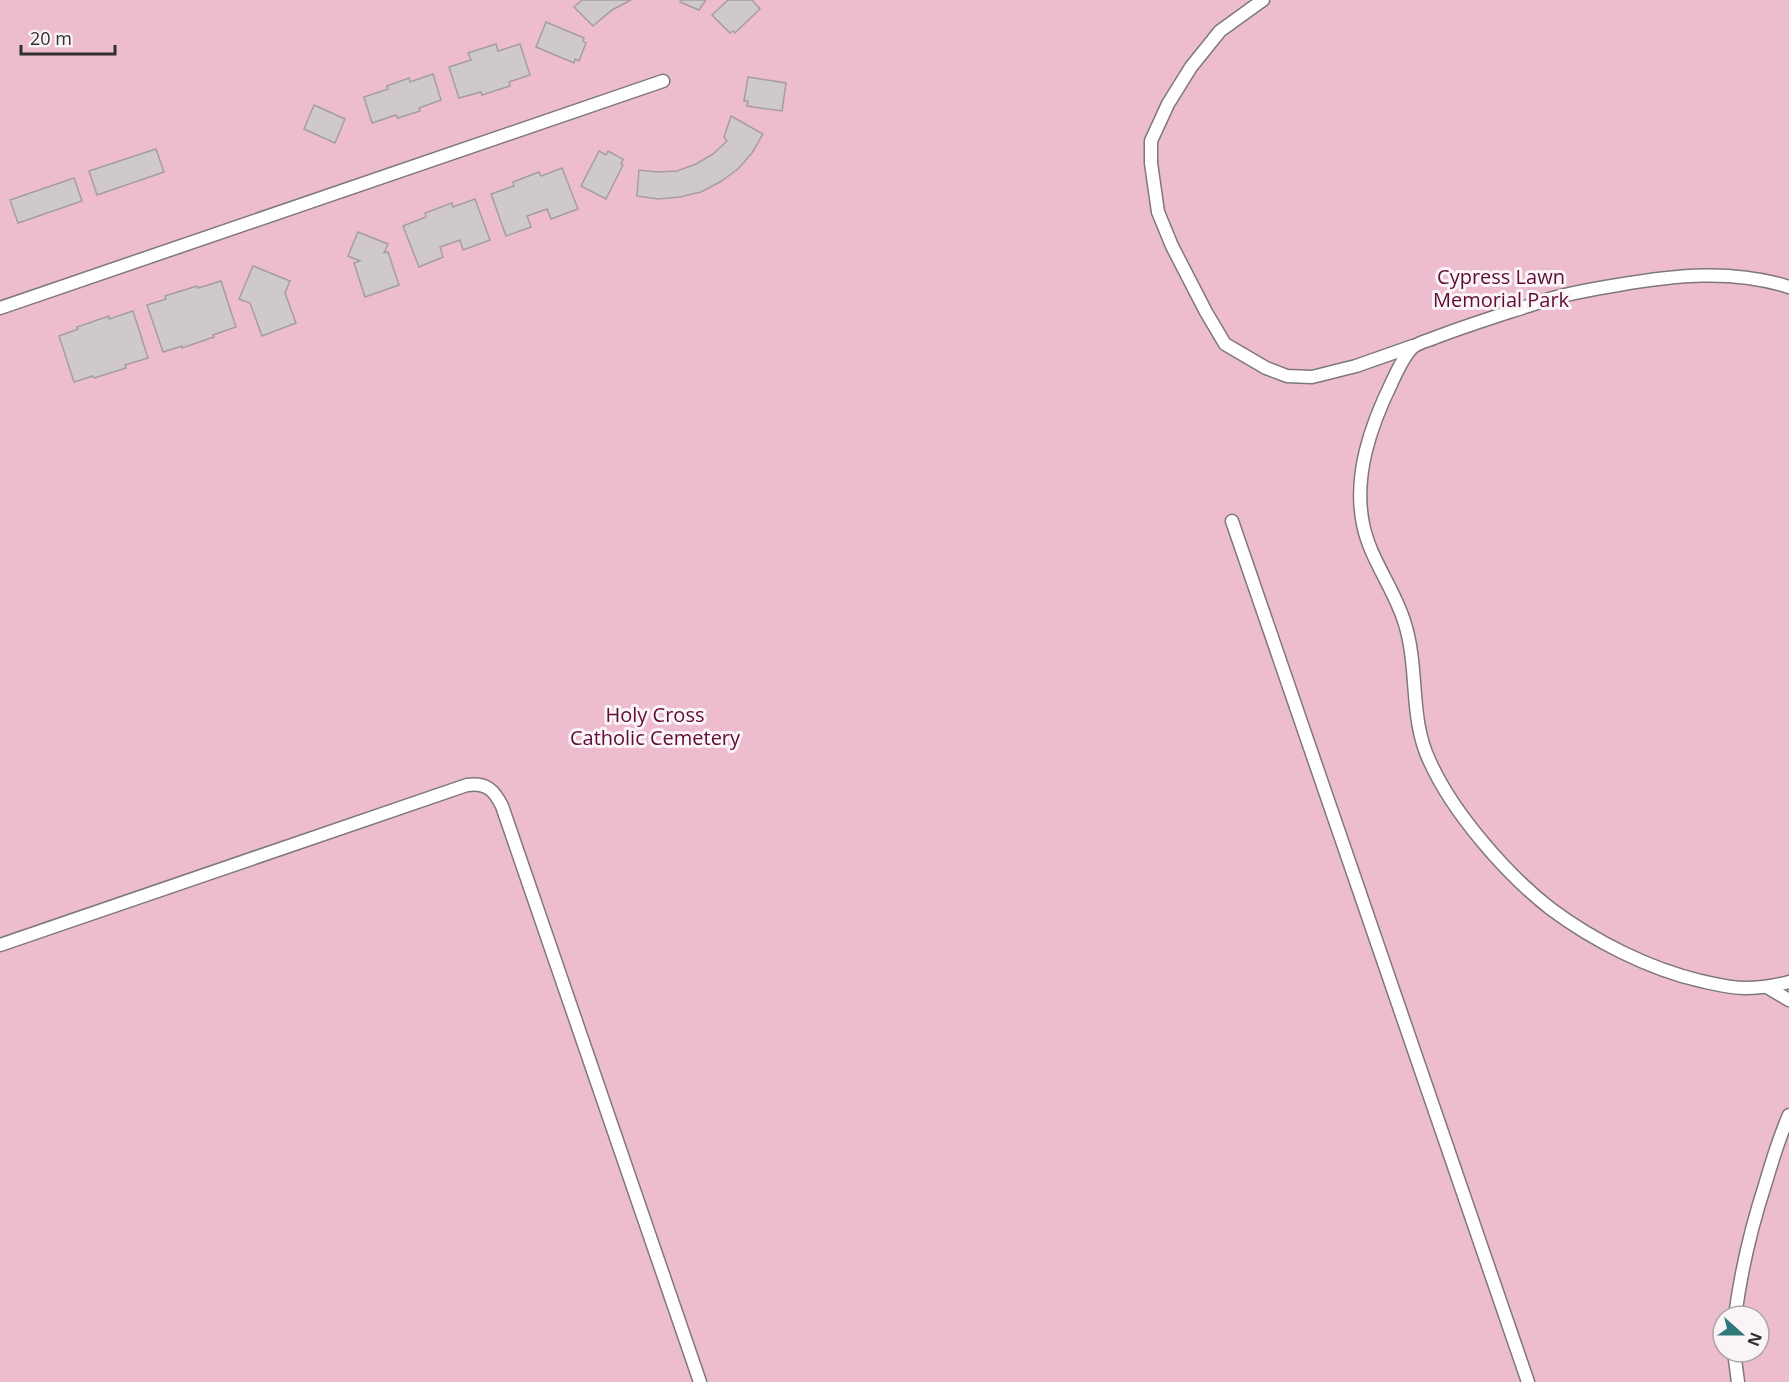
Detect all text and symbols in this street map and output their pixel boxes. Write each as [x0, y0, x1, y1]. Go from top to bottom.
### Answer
scale bar [21, 18, 116, 56]
text: 20 m [30, 26, 72, 50]
park label: Cypress Lawn Memorial Park [1433, 263, 1570, 313]
park label: Holy Cross Catholic Cemetery [570, 701, 741, 751]
north arrow [1711, 1304, 1771, 1364]
text: N [1742, 1329, 1768, 1349]

